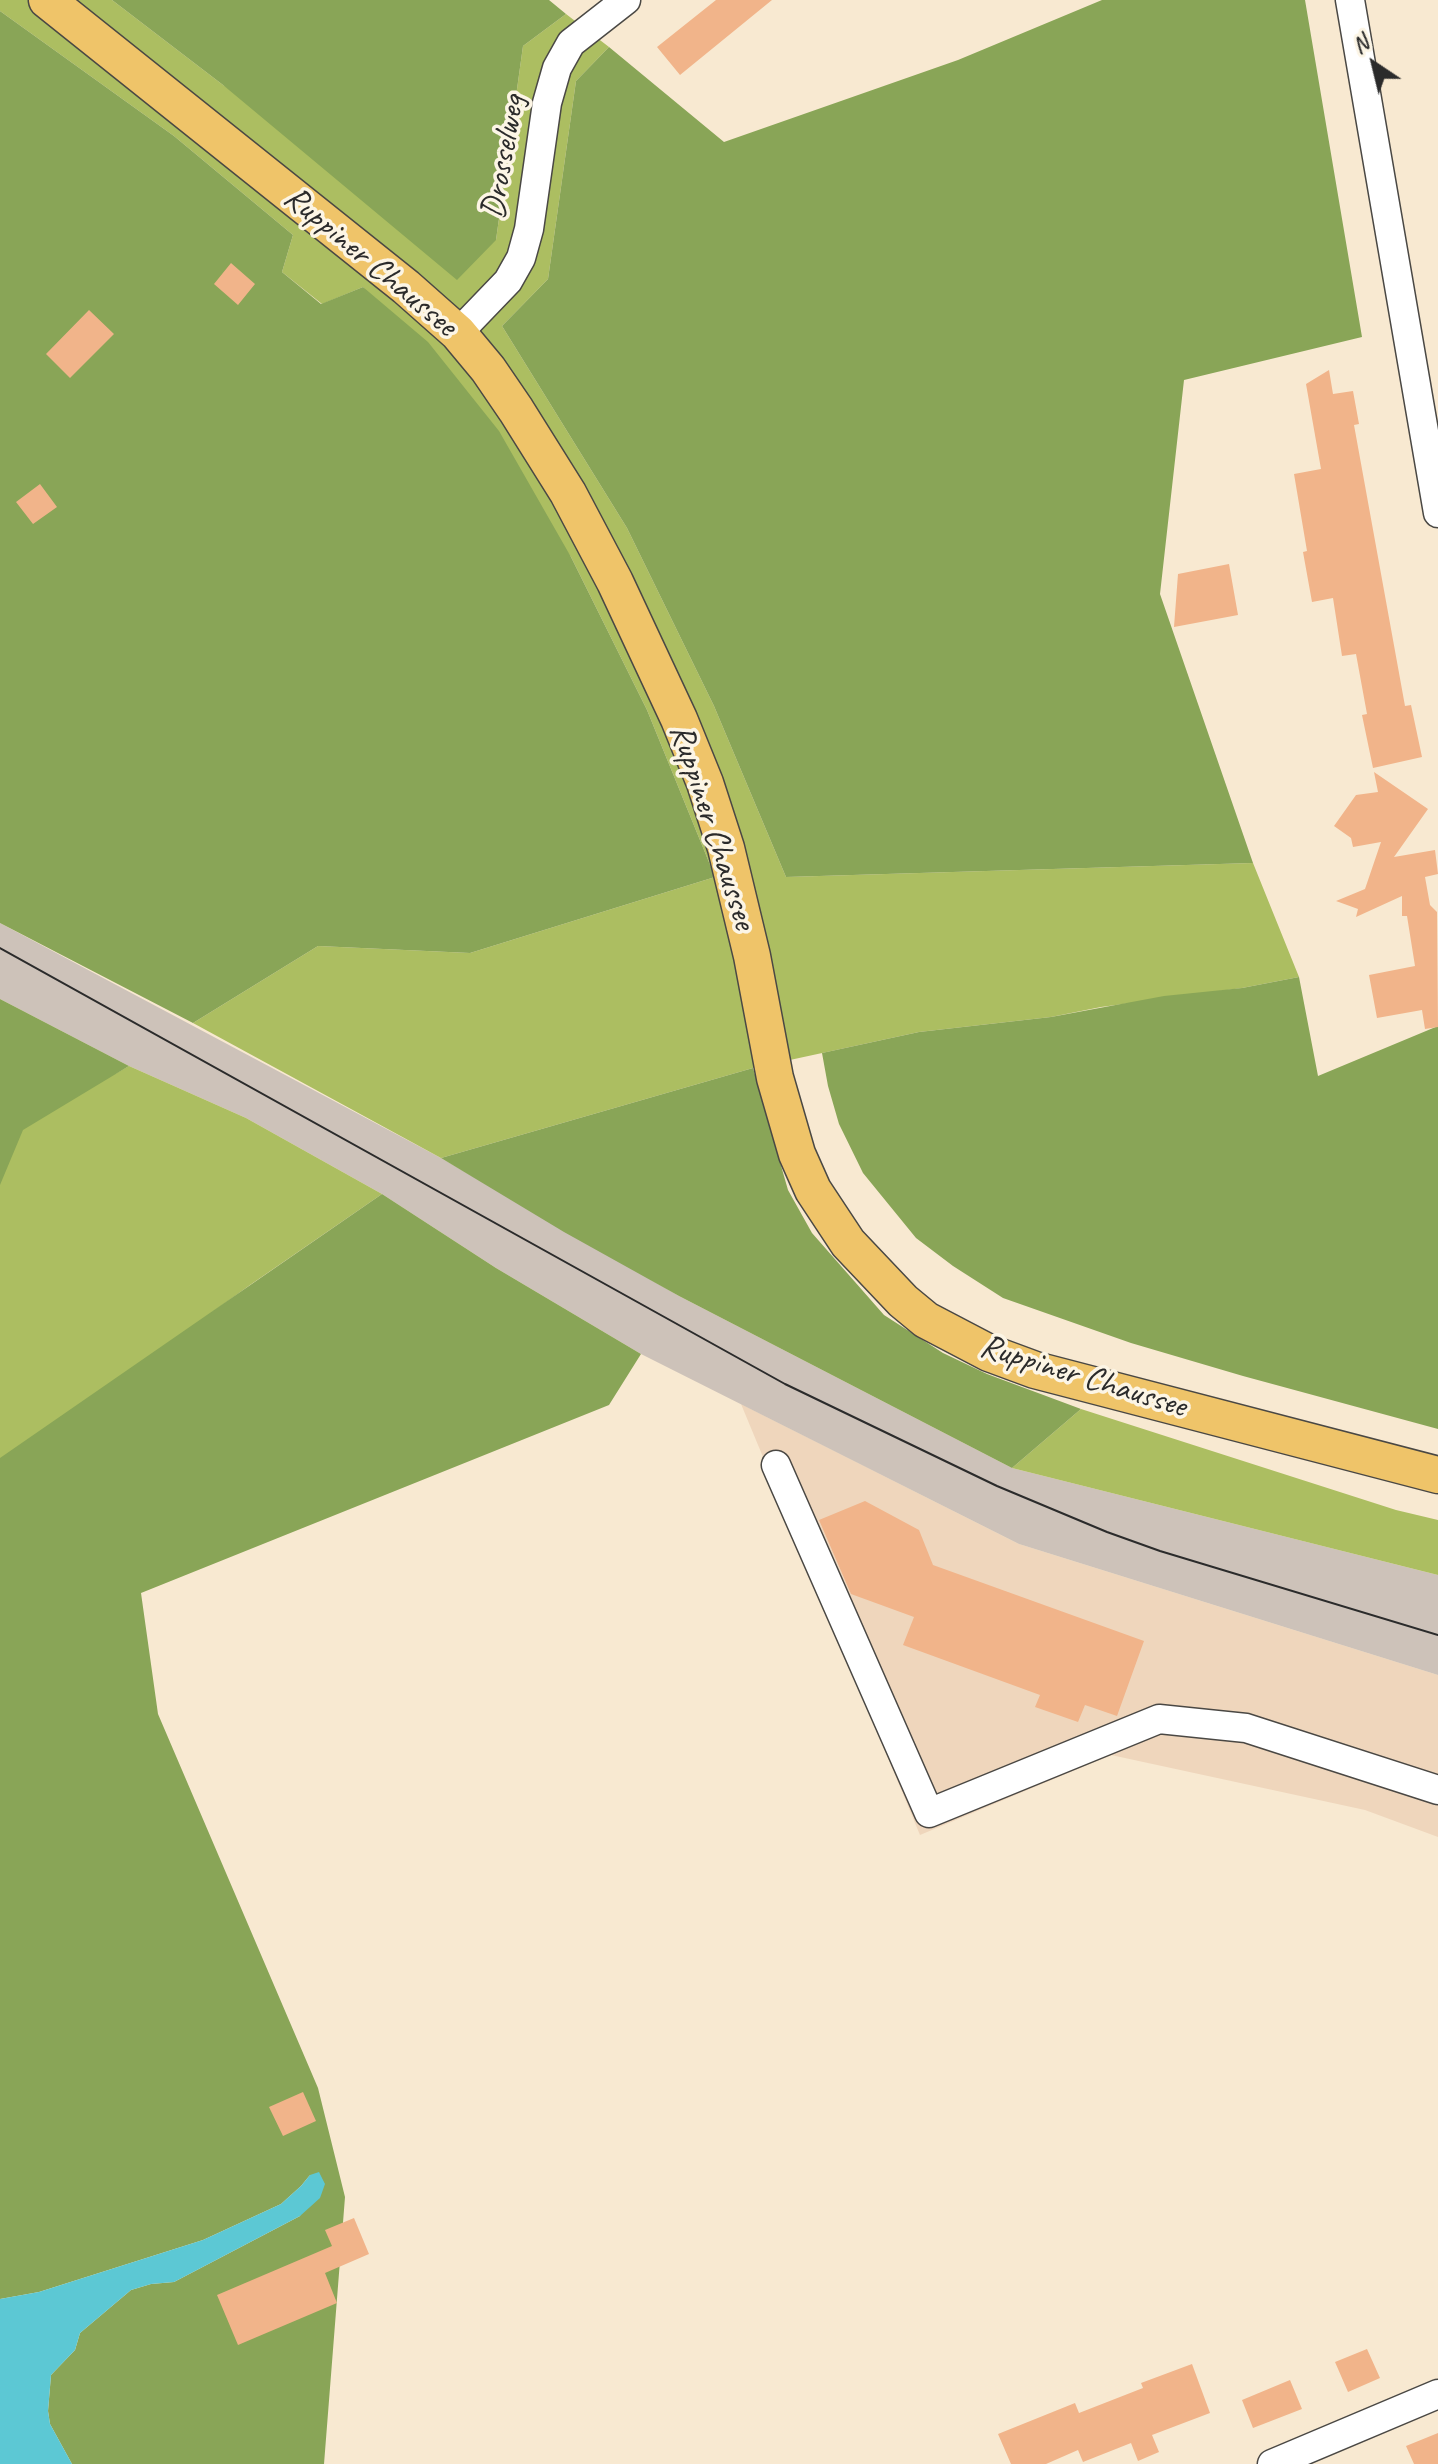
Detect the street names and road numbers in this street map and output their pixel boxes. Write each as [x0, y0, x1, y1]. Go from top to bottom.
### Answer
street label: Drosselweg [473, 92, 535, 222]
street label: Ruppiner Chaussee [275, 178, 465, 346]
street label: Ruppiner Chaussee [660, 719, 764, 935]
street label: Ruppiner Chaussee [975, 1326, 1191, 1428]

